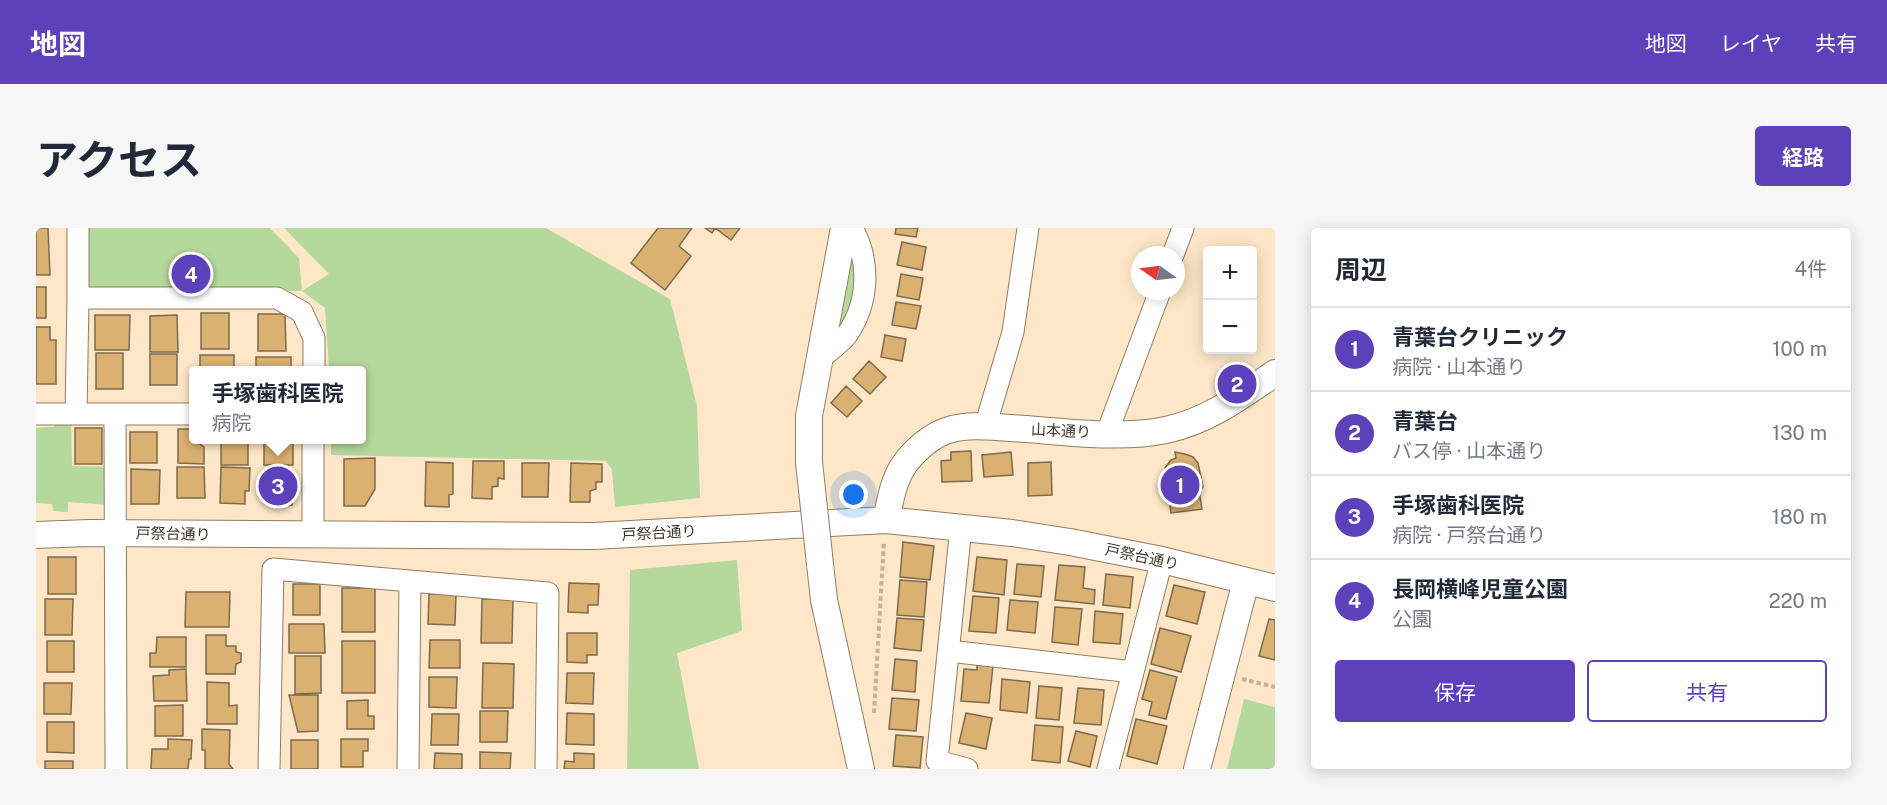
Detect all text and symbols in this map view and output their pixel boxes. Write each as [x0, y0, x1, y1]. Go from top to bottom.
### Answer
text: 地図 [30, 27, 86, 60]
text: 地図 [1645, 31, 1687, 56]
text: レイヤ [1720, 31, 1782, 56]
text: 共有 [1815, 31, 1857, 56]
button: 経路 [1755, 126, 1851, 186]
text: アクセス [36, 135, 202, 184]
north arrow [1131, 246, 1185, 300]
map controls [1203, 246, 1257, 354]
button: + [1203, 246, 1257, 300]
pin: 4 [172, 252, 210, 296]
text: 周辺 [1335, 254, 1387, 285]
text: 4件 [1794, 257, 1827, 281]
button: − [1203, 300, 1257, 354]
text: 青葉台クリニック [1392, 324, 1568, 350]
text: 1 [1350, 337, 1359, 361]
text: 100 m [1772, 337, 1827, 361]
text: 病院 · 山本通り [1392, 355, 1526, 379]
pin: 2 [1218, 362, 1256, 406]
popup [189, 366, 366, 444]
text: 手塚歯科医院 [211, 380, 344, 406]
text: 青葉台 [1392, 408, 1458, 434]
text: 病院 [211, 411, 251, 435]
street label: 山本通り [1031, 420, 1091, 441]
text: 2 [1348, 421, 1361, 445]
text: 130 m [1772, 421, 1827, 445]
text: バス停 · 山本通り [1392, 439, 1546, 463]
pin: 1 [1160, 462, 1200, 508]
pin: 3 [258, 464, 298, 508]
your location [839, 480, 868, 509]
text: 手塚歯科医院 [1392, 492, 1524, 518]
text: 3 [1348, 505, 1361, 529]
text: 180 m [1772, 505, 1827, 529]
street label: 戸祭台通り [621, 522, 697, 543]
text: 病院 · 戸祭台通り [1392, 523, 1546, 547]
street label: 戸祭台通り [135, 524, 211, 543]
street label: 戸祭台通り [1104, 540, 1181, 573]
text: 長岡横峰児童公園 [1392, 576, 1568, 602]
text: 4 [1348, 589, 1361, 613]
text: 220 m [1769, 589, 1827, 613]
text: 公園 [1392, 607, 1432, 631]
button: 保存 [1335, 660, 1575, 722]
button: 共有 [1587, 660, 1827, 722]

